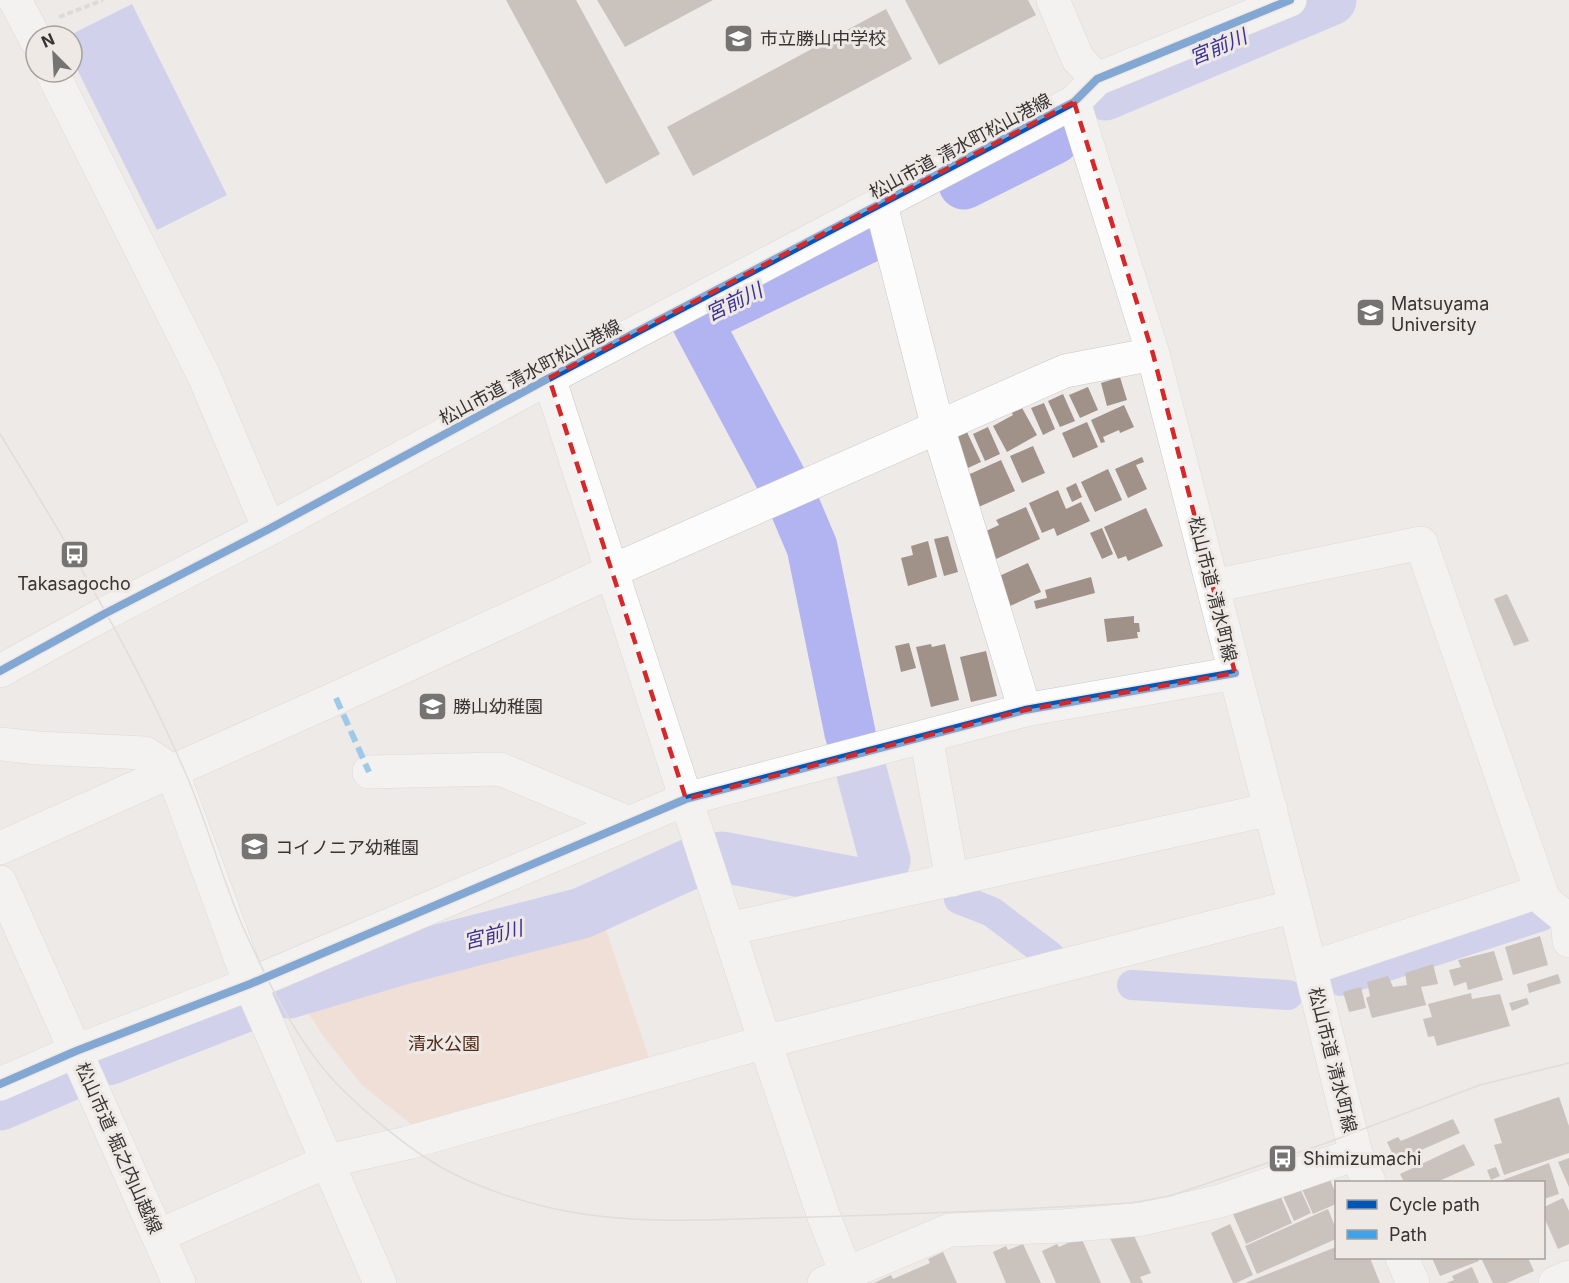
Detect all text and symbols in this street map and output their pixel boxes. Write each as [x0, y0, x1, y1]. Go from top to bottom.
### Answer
school or university icon: 市立勝山中学校 [723, 22, 755, 54]
water label: 宮前川 [1186, 23, 1252, 70]
north arrow [24, 24, 84, 84]
place label: 市立勝山中学校 [760, 28, 886, 49]
text: N [38, 29, 58, 52]
street label: 松山市道 清水町松山港線 [865, 89, 1055, 203]
water label: 宮前川 [702, 277, 768, 326]
place label: Matsuyama University [1391, 293, 1489, 335]
school or university icon: Matsuyama University [1354, 297, 1386, 329]
street label: 松山市道 清水町松山港線 [435, 315, 625, 429]
street label: 松山市道 清水町線 [1185, 514, 1241, 664]
bus stop icon: Takasagocho [58, 538, 90, 570]
place label: Takasagocho [17, 573, 131, 594]
school or university icon: 勝山幼稚園 [416, 690, 448, 722]
place label: 勝山幼稚園 [453, 696, 543, 717]
school or university icon: コイノニア幼稚園 [238, 831, 270, 863]
place label: コイノニア幼稚園 [275, 837, 419, 858]
water label: 宮前川 [461, 916, 527, 954]
street label: 松山市道 清水町線 [1305, 985, 1361, 1135]
park label: 清水公園 [408, 1033, 480, 1054]
street label: 松山市道 堀之内山越線 [72, 1059, 166, 1237]
bus stop icon: Shimizumachi [1266, 1142, 1298, 1174]
place label: Shimizumachi [1303, 1148, 1421, 1169]
legend [1335, 1181, 1545, 1259]
text: Cycle path [1389, 1194, 1480, 1215]
text: Path [1389, 1224, 1427, 1245]

